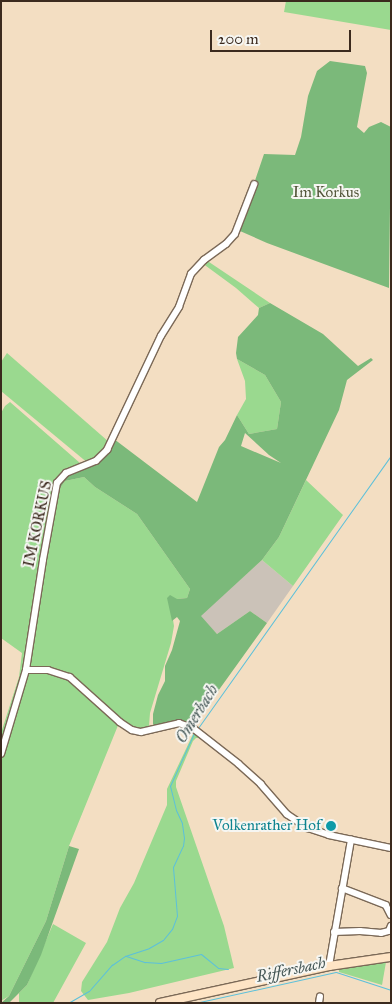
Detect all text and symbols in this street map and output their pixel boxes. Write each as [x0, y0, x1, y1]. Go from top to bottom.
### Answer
scale bar [212, 20, 353, 52]
text: 200 m [218, 30, 259, 48]
park label: Im Korkus [293, 184, 359, 202]
street label: IM KORKUS [20, 479, 56, 569]
water label: Omerbach [172, 681, 222, 747]
place label: Volkenrather Hof [213, 817, 321, 835]
marker: Volkenrather Hof [325, 820, 337, 832]
water label: Riffersbach [255, 953, 327, 987]

